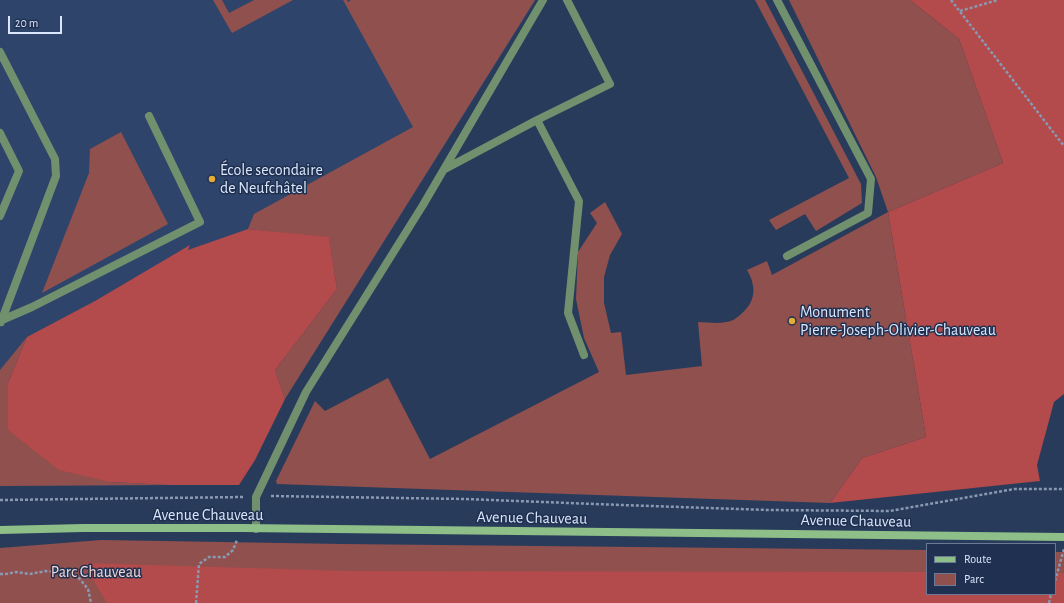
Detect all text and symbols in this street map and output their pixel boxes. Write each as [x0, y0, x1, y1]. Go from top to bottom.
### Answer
scale bar [10, 8, 64, 34]
text: 20 m [15, 17, 38, 29]
place label: École secondaire de Neufchâtel [220, 160, 323, 198]
marker: École secondaire de Neufchâtel [207, 174, 217, 184]
place label: Monument Pierre-Joseph-Olivier-Chauveau [800, 302, 996, 340]
marker: Monument Pierre-Joseph-Olivier-Chauveau [787, 316, 797, 326]
street label: Avenue Chauveau [153, 505, 263, 525]
street label: Avenue Chauveau [476, 507, 588, 529]
street label: Avenue Chauveau [800, 510, 912, 532]
legend [926, 543, 1056, 595]
text: Route [964, 553, 991, 565]
park label: Parc Chauveau [51, 562, 141, 582]
text: Parc [964, 573, 984, 585]

